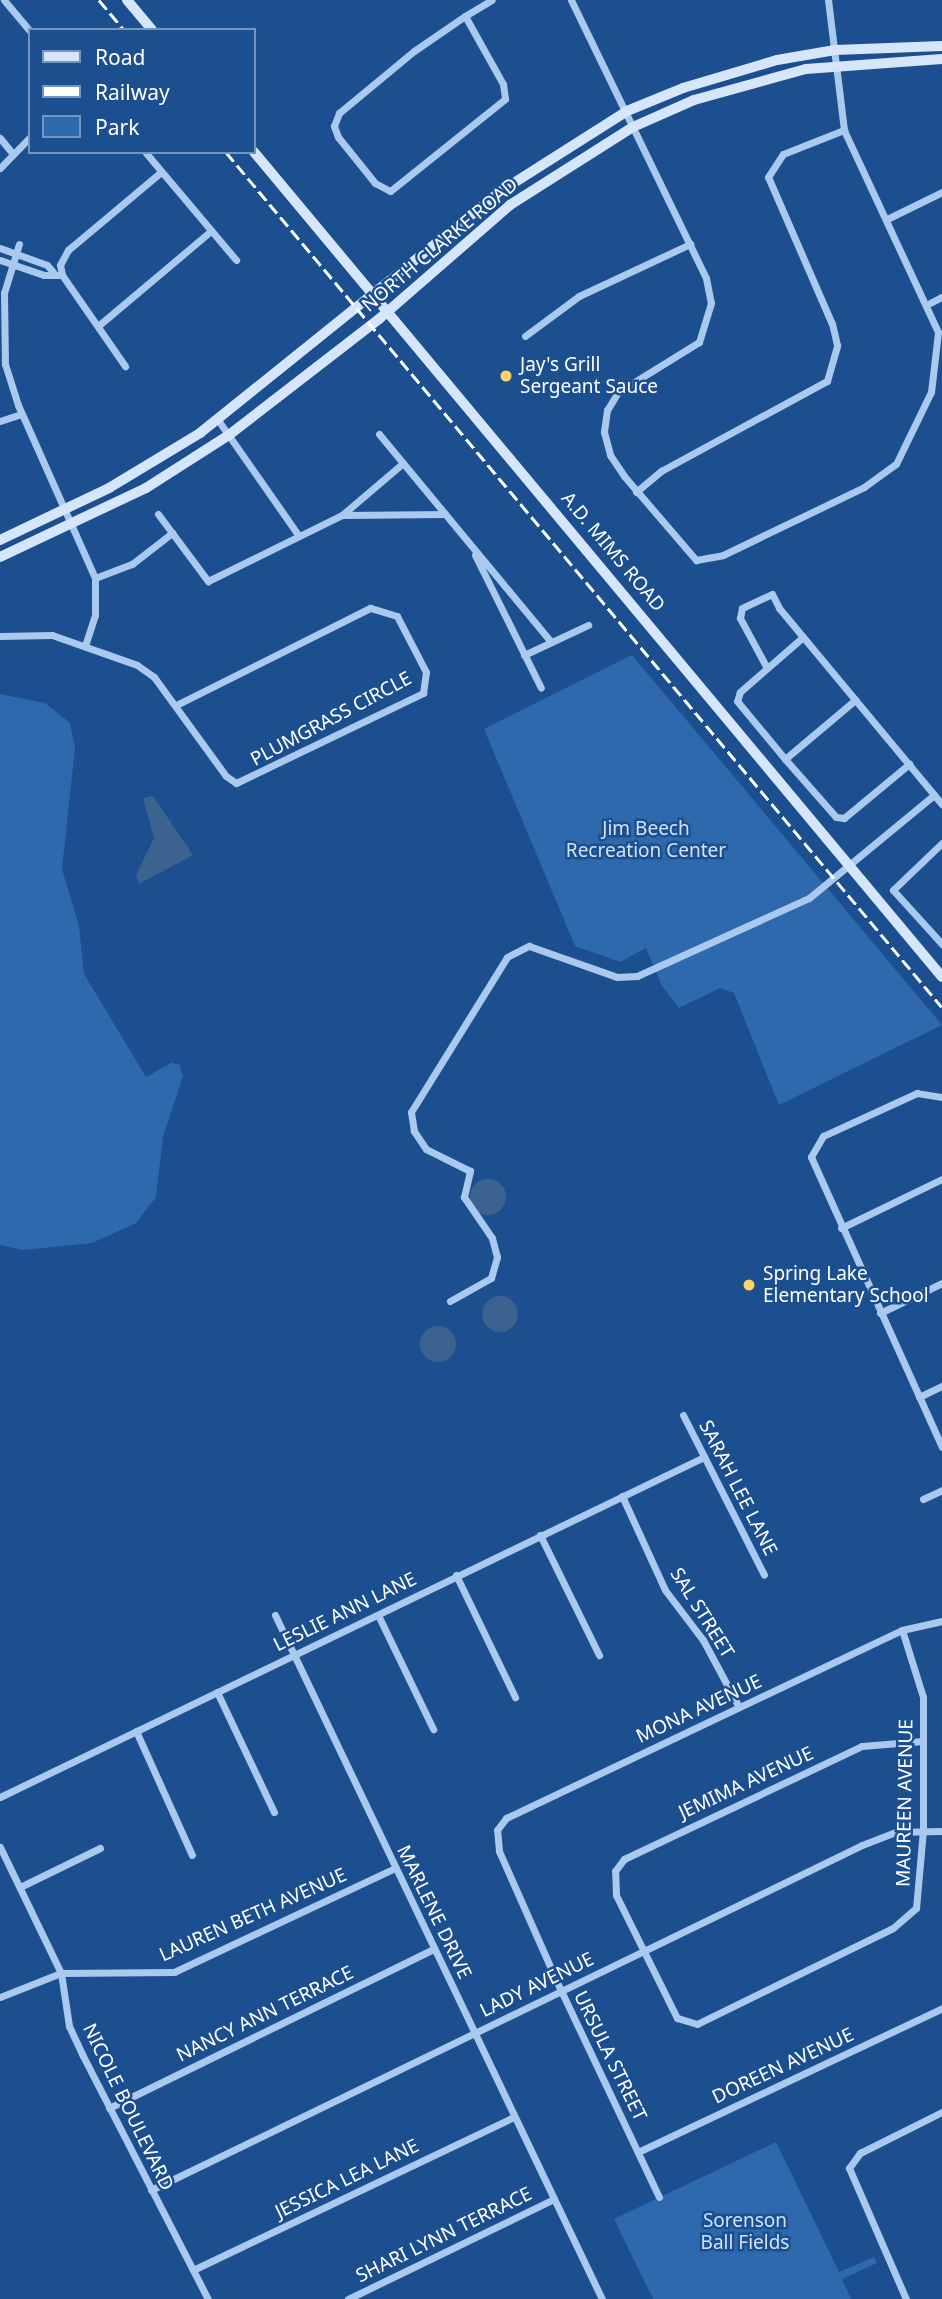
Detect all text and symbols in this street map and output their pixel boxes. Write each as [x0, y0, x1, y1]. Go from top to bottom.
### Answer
legend [28, 28, 256, 154]
text: Road [95, 43, 145, 71]
text: Railway [95, 78, 170, 106]
text: Park [95, 113, 139, 141]
street label: NORTH CLARKE ROAD [358, 173, 522, 317]
place label: Jay's Grill Sergeant Sauce [520, 354, 658, 398]
marker: Jay's Grill Sergeant Sauce [498, 368, 514, 384]
street label: A.D. MIMS ROAD [556, 488, 670, 616]
street label: PLUMGRASS CIRCLE [247, 667, 415, 771]
park label: Jim Beech Recreation Center [566, 818, 726, 862]
place label: Spring Lake Elementary School [763, 1263, 929, 1307]
marker: Spring Lake Elementary School [741, 1277, 757, 1293]
street label: SARAH LEE LANE [694, 1417, 782, 1559]
street label: SAL STREET [665, 1564, 739, 1662]
street label: LESLIE ANN LANE [270, 1568, 420, 1656]
street label: MONA AVENUE [633, 1670, 765, 1748]
street label: MAUREEN AVENUE [892, 1719, 918, 1887]
street label: JEMIMA AVENUE [675, 1742, 817, 1824]
street label: MARLENE DRIVE [392, 1842, 476, 1982]
street label: LAUREN BETH AVENUE [156, 1863, 350, 1967]
street label: LADY AVENUE [476, 1948, 598, 2022]
street label: NANCY ANN TERRACE [173, 1961, 357, 2067]
street label: URSULA STREET [569, 1987, 651, 2125]
street label: NICOLE BOULEVARD [78, 2020, 178, 2194]
street label: DOREEN AVENUE [709, 2023, 857, 2109]
street label: JESSICA LEA LANE [272, 2134, 422, 2224]
street label: SHARI LYNN TERRACE [352, 2182, 536, 2288]
park label: Sorenson Ball Fields [701, 2210, 789, 2254]

